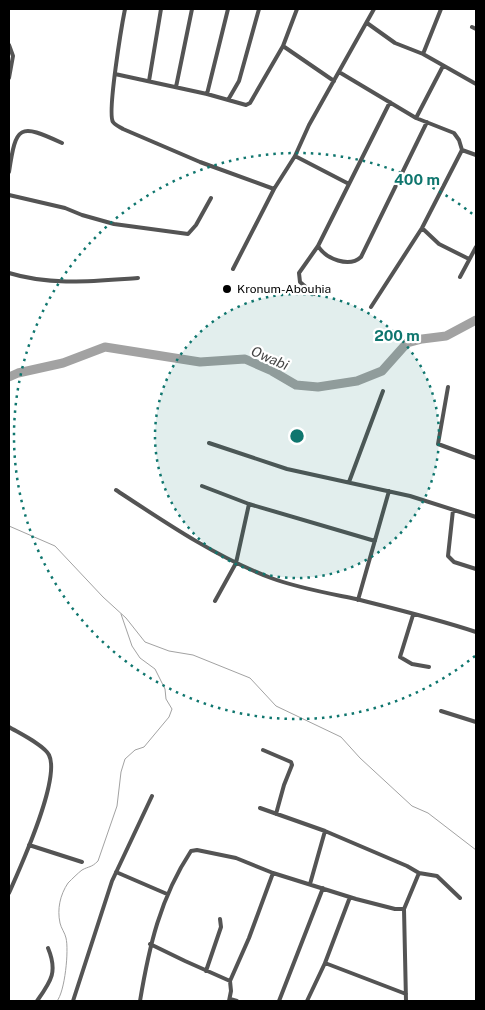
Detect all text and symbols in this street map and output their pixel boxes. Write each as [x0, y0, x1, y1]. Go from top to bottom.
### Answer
text: 400 m [394, 171, 440, 188]
place label: Kronum-Abouhia [237, 282, 331, 296]
marker: Kronum-Abouhia [221, 283, 233, 295]
text: 200 m [374, 327, 420, 344]
water label: Owabi [249, 343, 292, 373]
centre of rings [288, 427, 306, 445]

